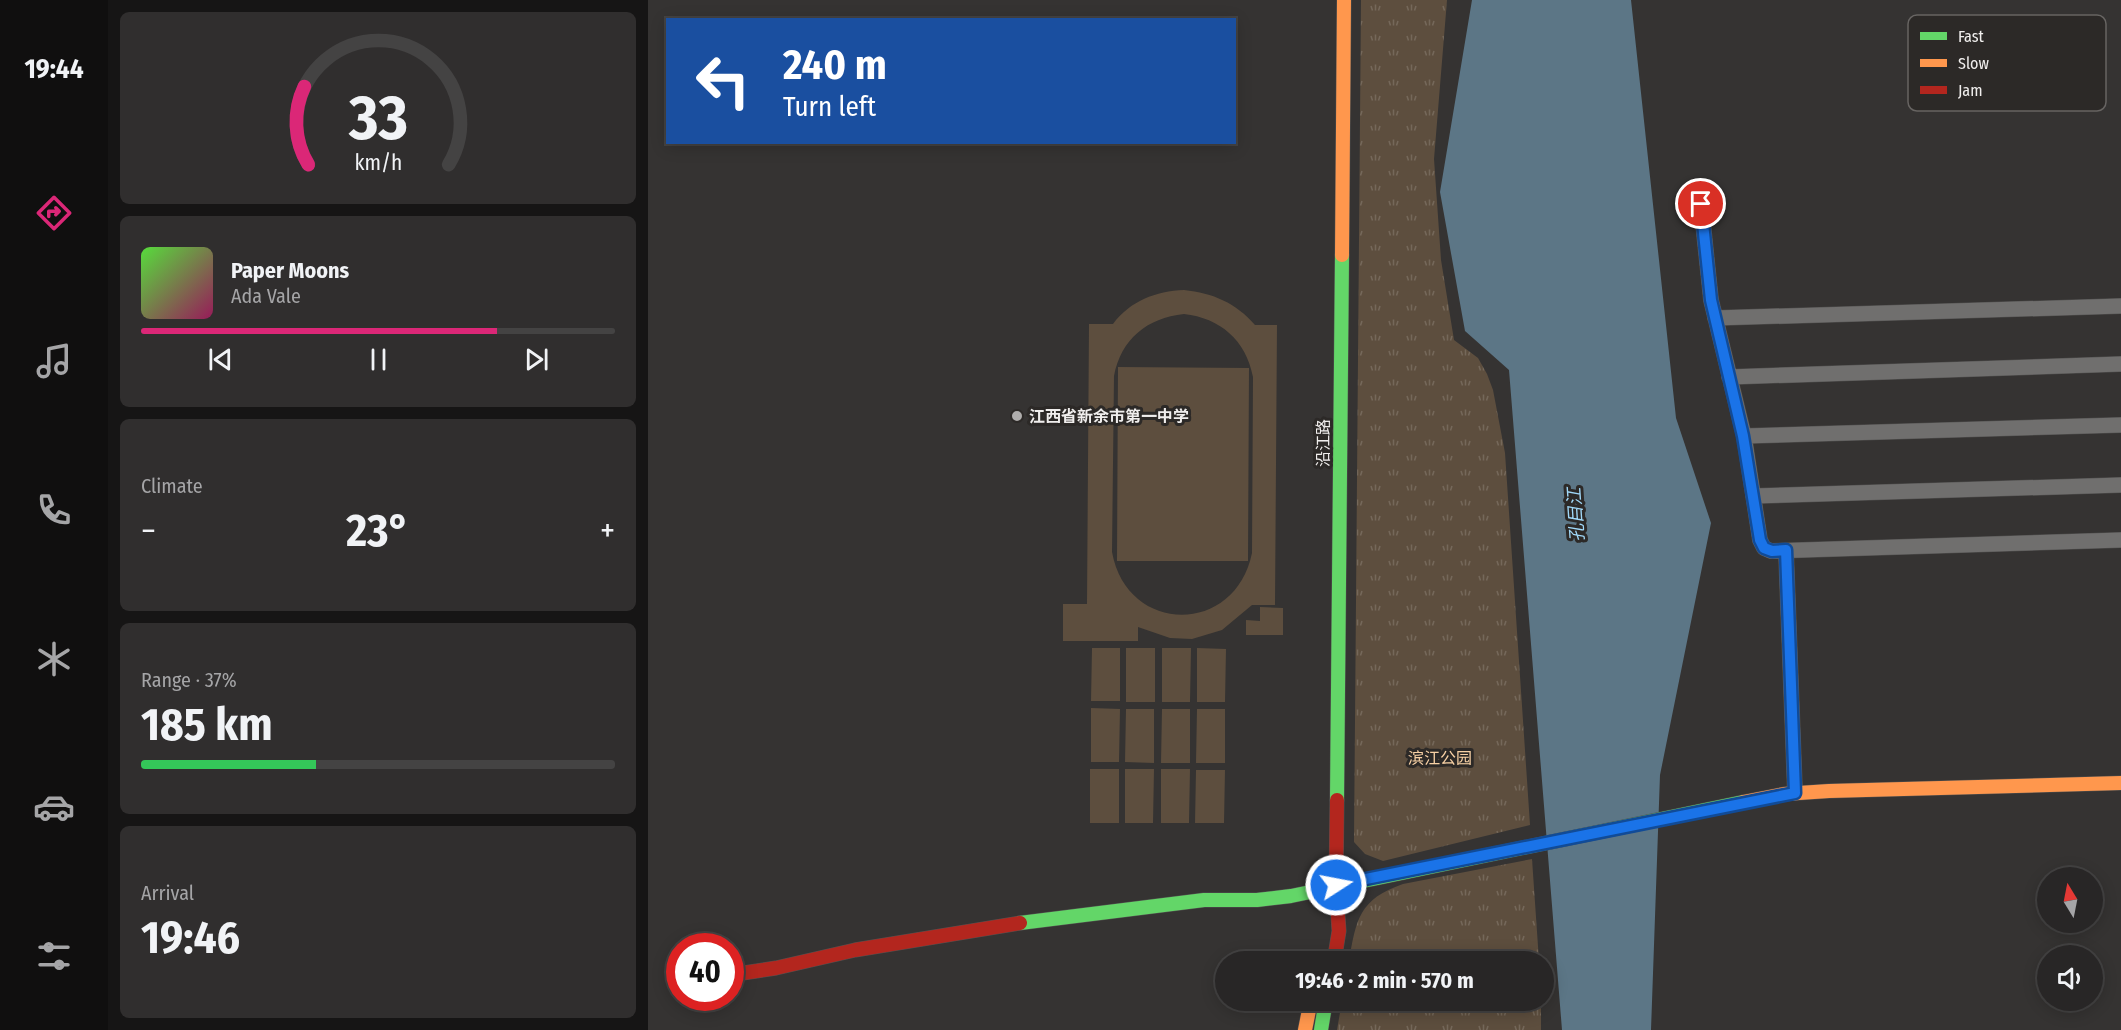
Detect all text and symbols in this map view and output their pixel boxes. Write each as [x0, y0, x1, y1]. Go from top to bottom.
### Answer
legend [1908, 15, 2106, 111]
text: Fast [1958, 27, 1985, 46]
text: 240 m [783, 40, 887, 90]
icon: left [684, 42, 762, 120]
text: 19:44 [24, 53, 84, 85]
text: Slow [1958, 54, 1989, 73]
text: 33 [347, 81, 408, 156]
text: Jam [1958, 81, 1983, 100]
text: Turn left [783, 91, 876, 123]
text: km/h [354, 150, 402, 176]
pin [1675, 178, 1726, 229]
icon: arrive [1684, 187, 1717, 220]
icon: directions [33, 192, 75, 234]
text: Paper Moons [231, 257, 349, 284]
text: Ada Vale [231, 284, 301, 308]
icon: music [33, 340, 75, 382]
icon: previous [204, 343, 237, 376]
icon: pause [362, 343, 395, 376]
icon: next [520, 343, 553, 376]
place label: 江西省新余市第一中学 [1029, 407, 1189, 426]
marker: 江西省新余市第一中学 [1010, 409, 1024, 423]
street label: 沿江路 [1314, 419, 1333, 467]
text: Climate [141, 474, 203, 498]
water label: 孔目江 [1563, 485, 1589, 543]
icon: phone [33, 489, 75, 531]
text: 23° [346, 504, 410, 558]
text: − [141, 511, 156, 551]
text: + [600, 511, 615, 551]
icon: climate [33, 638, 75, 680]
text: Range · 37% [141, 668, 237, 692]
text: 185 km [141, 698, 273, 752]
park label: 滨江公园 [1408, 749, 1472, 768]
icon: car [33, 786, 75, 828]
position arrow [1304, 853, 1368, 917]
north arrow [2037, 867, 2103, 933]
map controls [2037, 867, 2103, 1011]
text: Arrival [141, 881, 194, 905]
text: 19:46 [141, 911, 240, 965]
speed limit sign: 40 [666, 933, 744, 1011]
icon: filters [33, 935, 75, 977]
button: sound [2037, 945, 2103, 1011]
text: 19:46 · 2 min · 570 m [1295, 967, 1474, 994]

